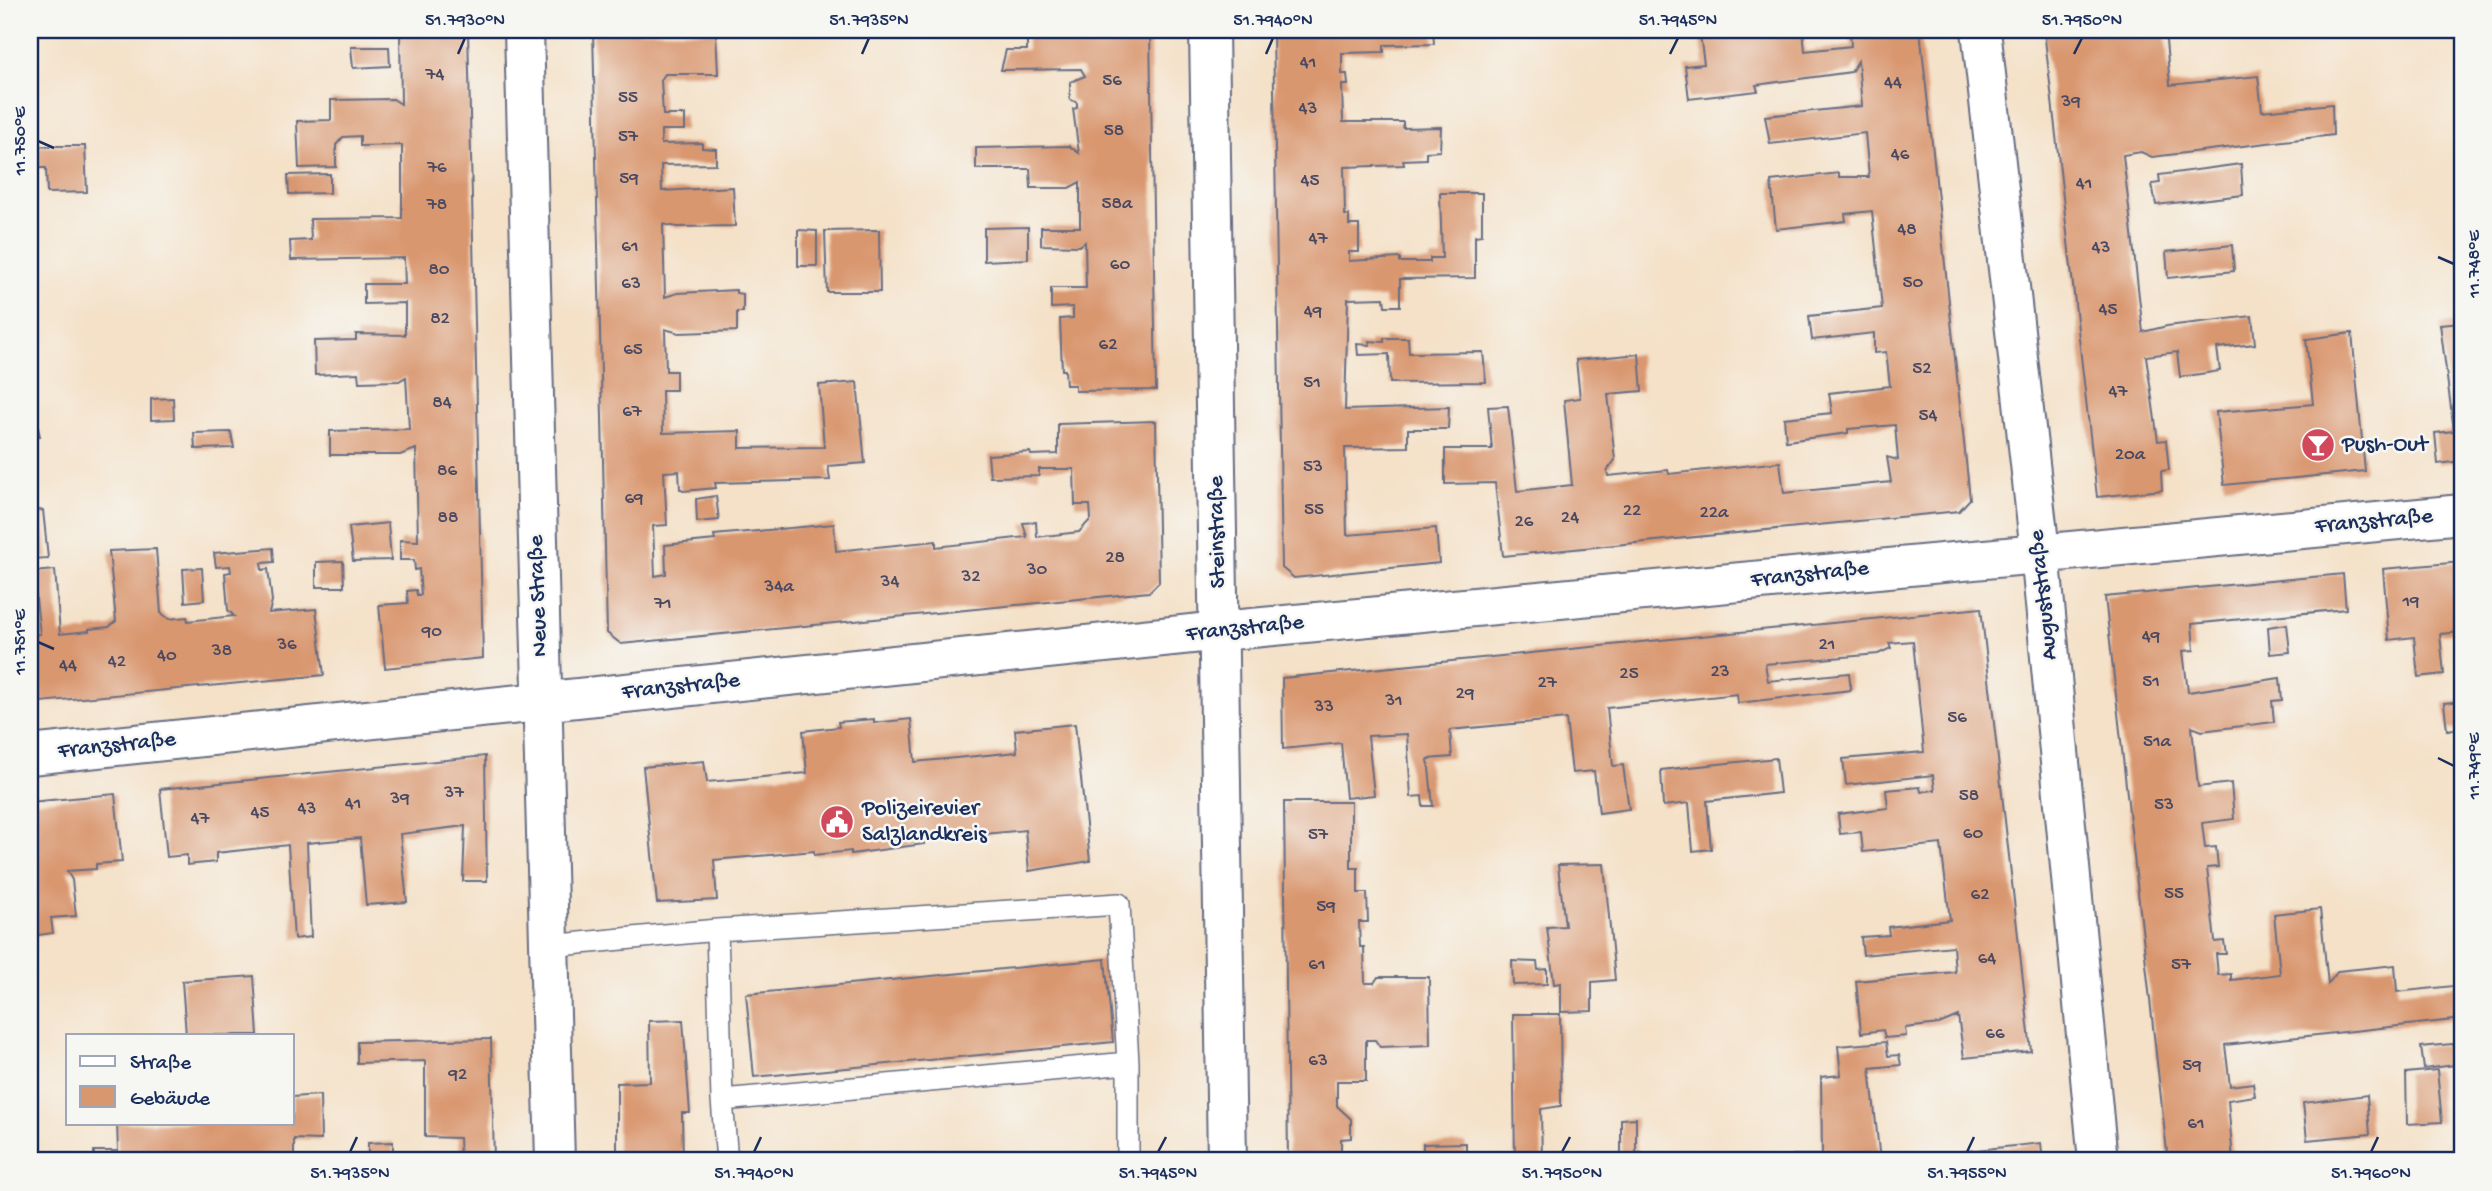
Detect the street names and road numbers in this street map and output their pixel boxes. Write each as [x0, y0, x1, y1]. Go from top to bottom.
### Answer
street label: Steinstraße [1204, 474, 1232, 588]
street label: Franzstraße [2313, 503, 2435, 541]
street label: Auguststraße [2024, 527, 2064, 661]
street label: Neue Straße [523, 534, 555, 657]
street label: Franzstraße [1749, 555, 1871, 595]
street label: Franzstraße [1184, 609, 1306, 649]
street label: Franzstraße [620, 667, 742, 707]
street label: Franzstraße [56, 726, 178, 766]

